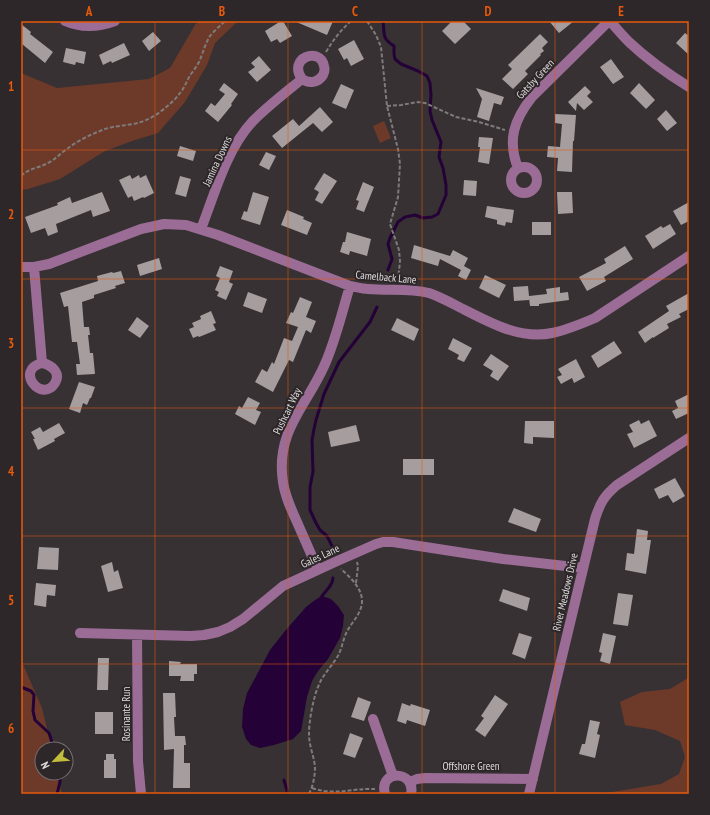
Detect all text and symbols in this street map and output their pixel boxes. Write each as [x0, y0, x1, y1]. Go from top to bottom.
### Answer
text: A [85, 3, 93, 20]
text: B [219, 3, 225, 20]
text: C [352, 3, 358, 20]
text: D [485, 3, 492, 20]
text: E [618, 3, 624, 20]
street label: Gatsby Green [513, 56, 557, 102]
text: 1 [8, 78, 14, 95]
street label: Jamina Downs [199, 133, 235, 189]
text: 2 [8, 206, 14, 223]
street label: Camelback Lane [355, 267, 418, 287]
text: 3 [8, 335, 14, 352]
street label: Pushcart Way [270, 385, 305, 437]
text: 4 [8, 463, 15, 480]
street label: Gales Lane [298, 541, 342, 571]
street label: River Meadows Drive [549, 551, 581, 632]
text: 5 [8, 592, 14, 609]
street label: Rosinante Run [119, 687, 133, 741]
text: 6 [8, 720, 14, 737]
north arrow [34, 741, 74, 781]
street label: Offshore Green [442, 759, 500, 773]
text: N [37, 760, 53, 771]

